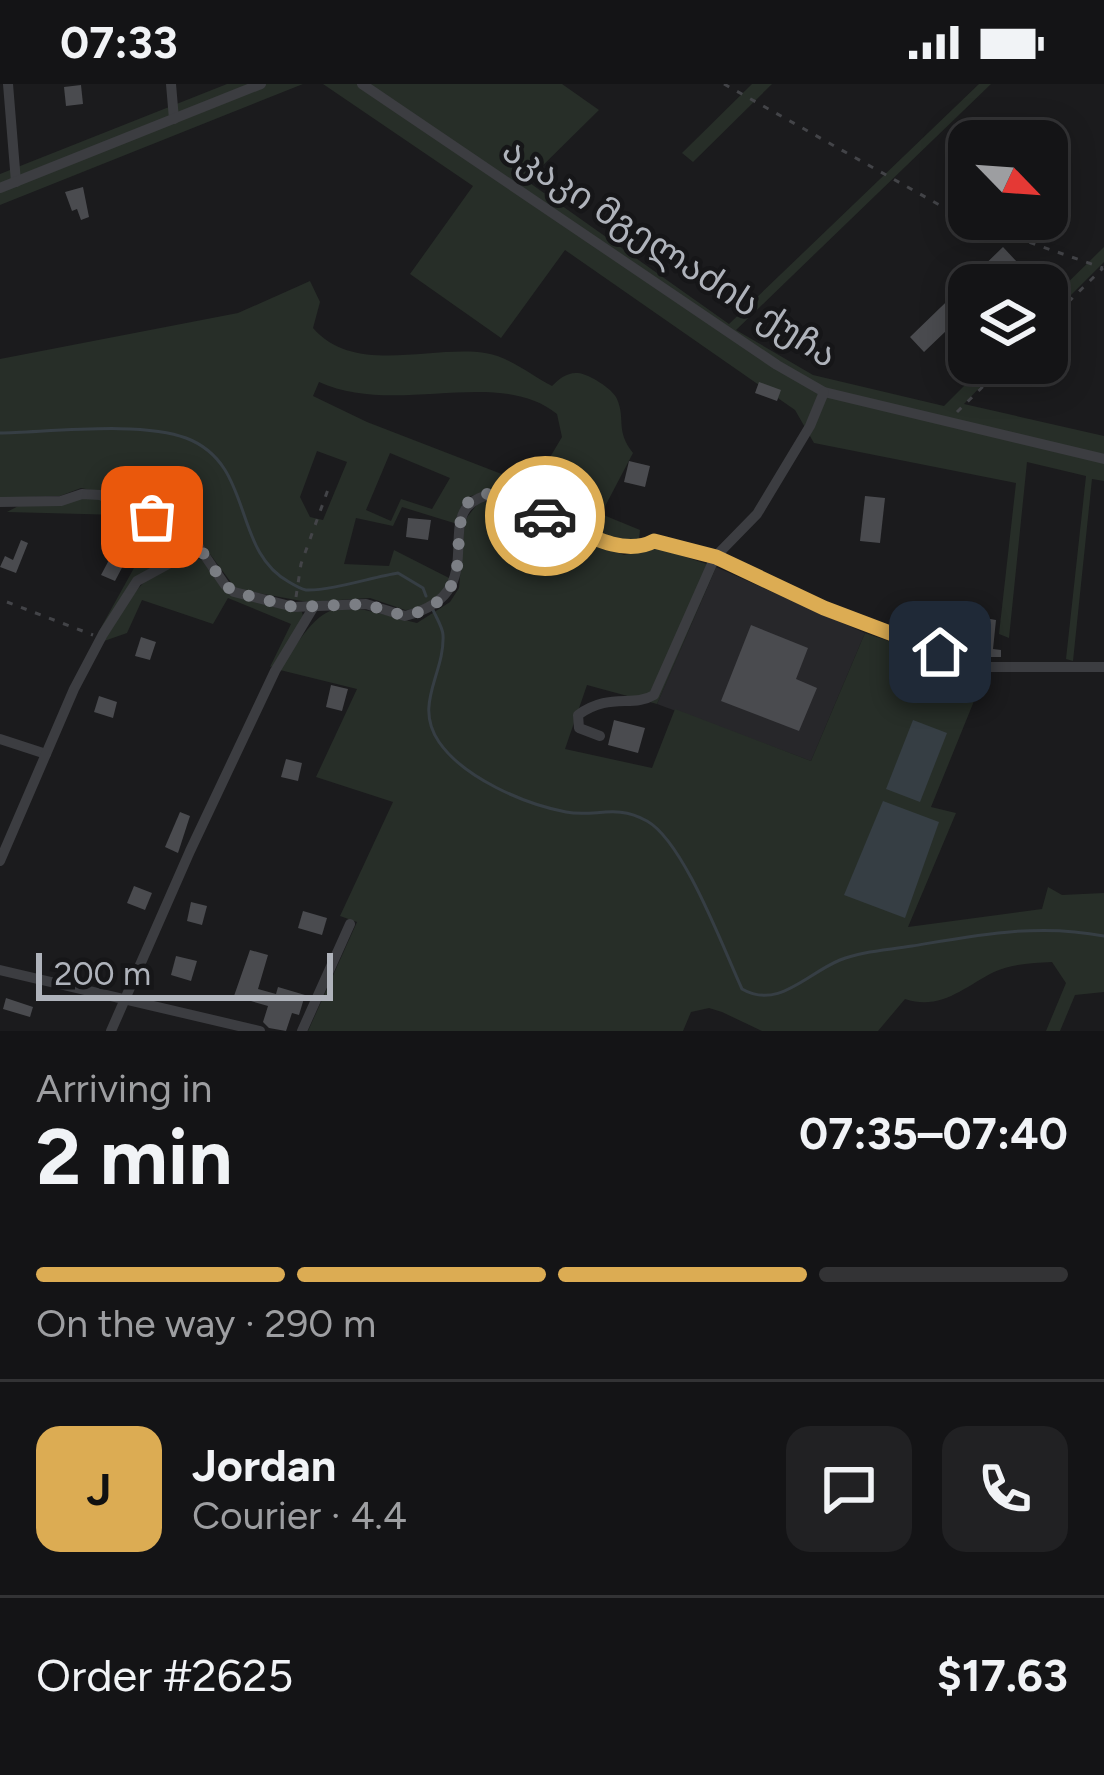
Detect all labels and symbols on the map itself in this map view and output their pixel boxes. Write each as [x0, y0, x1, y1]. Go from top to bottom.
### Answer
north arrow [948, 120, 1068, 240]
street label: აკაკი მგელაძის ქუჩა [494, 128, 845, 377]
courier [485, 456, 605, 576]
pin [101, 466, 203, 568]
pin [889, 601, 991, 703]
scale bar [36, 947, 333, 1000]

